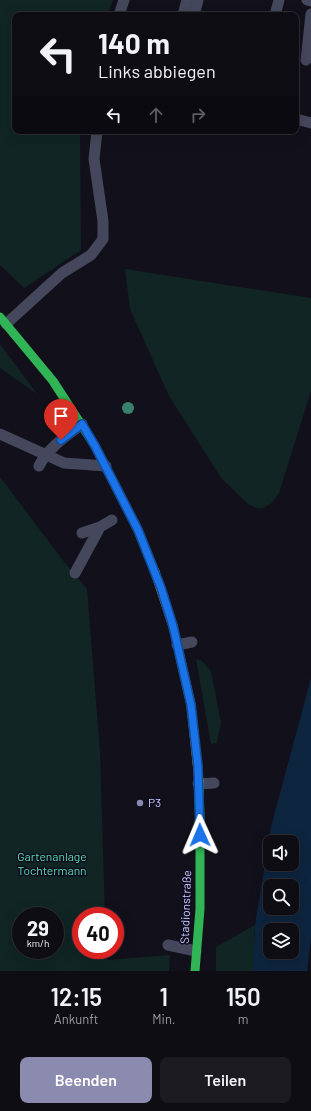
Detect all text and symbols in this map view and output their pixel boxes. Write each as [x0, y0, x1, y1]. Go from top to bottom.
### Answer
text: 140 m [98, 26, 170, 60]
icon: left [32, 28, 84, 80]
text: Links abbiegen [98, 60, 216, 82]
icon: left [103, 104, 125, 126]
icon: ahead [145, 104, 167, 126]
icon: right [187, 104, 209, 126]
pin [44, 399, 78, 440]
icon: arrive [50, 405, 72, 427]
place label: P3 [148, 795, 161, 809]
marker: P3 [135, 798, 145, 808]
position arrow [179, 814, 221, 856]
map controls [263, 835, 299, 959]
button: sound [263, 835, 299, 871]
park label: Gartenanlage Tochtermann [17, 849, 87, 877]
street label: Stadionstraße [177, 870, 193, 944]
button: search [263, 879, 299, 915]
speed limit sign: 40 [72, 907, 124, 959]
text: 29 [27, 916, 49, 940]
button: layers [263, 923, 299, 959]
text: km/h [27, 937, 49, 949]
text: 12:15 [50, 982, 102, 1011]
text: 1 [160, 982, 168, 1011]
text: 150 [226, 982, 261, 1011]
text: Ankunft [54, 1011, 99, 1027]
text: Min. [152, 1011, 175, 1027]
text: m [238, 1011, 249, 1027]
button: Beenden [20, 1057, 152, 1103]
button: Teilen [160, 1057, 291, 1103]

